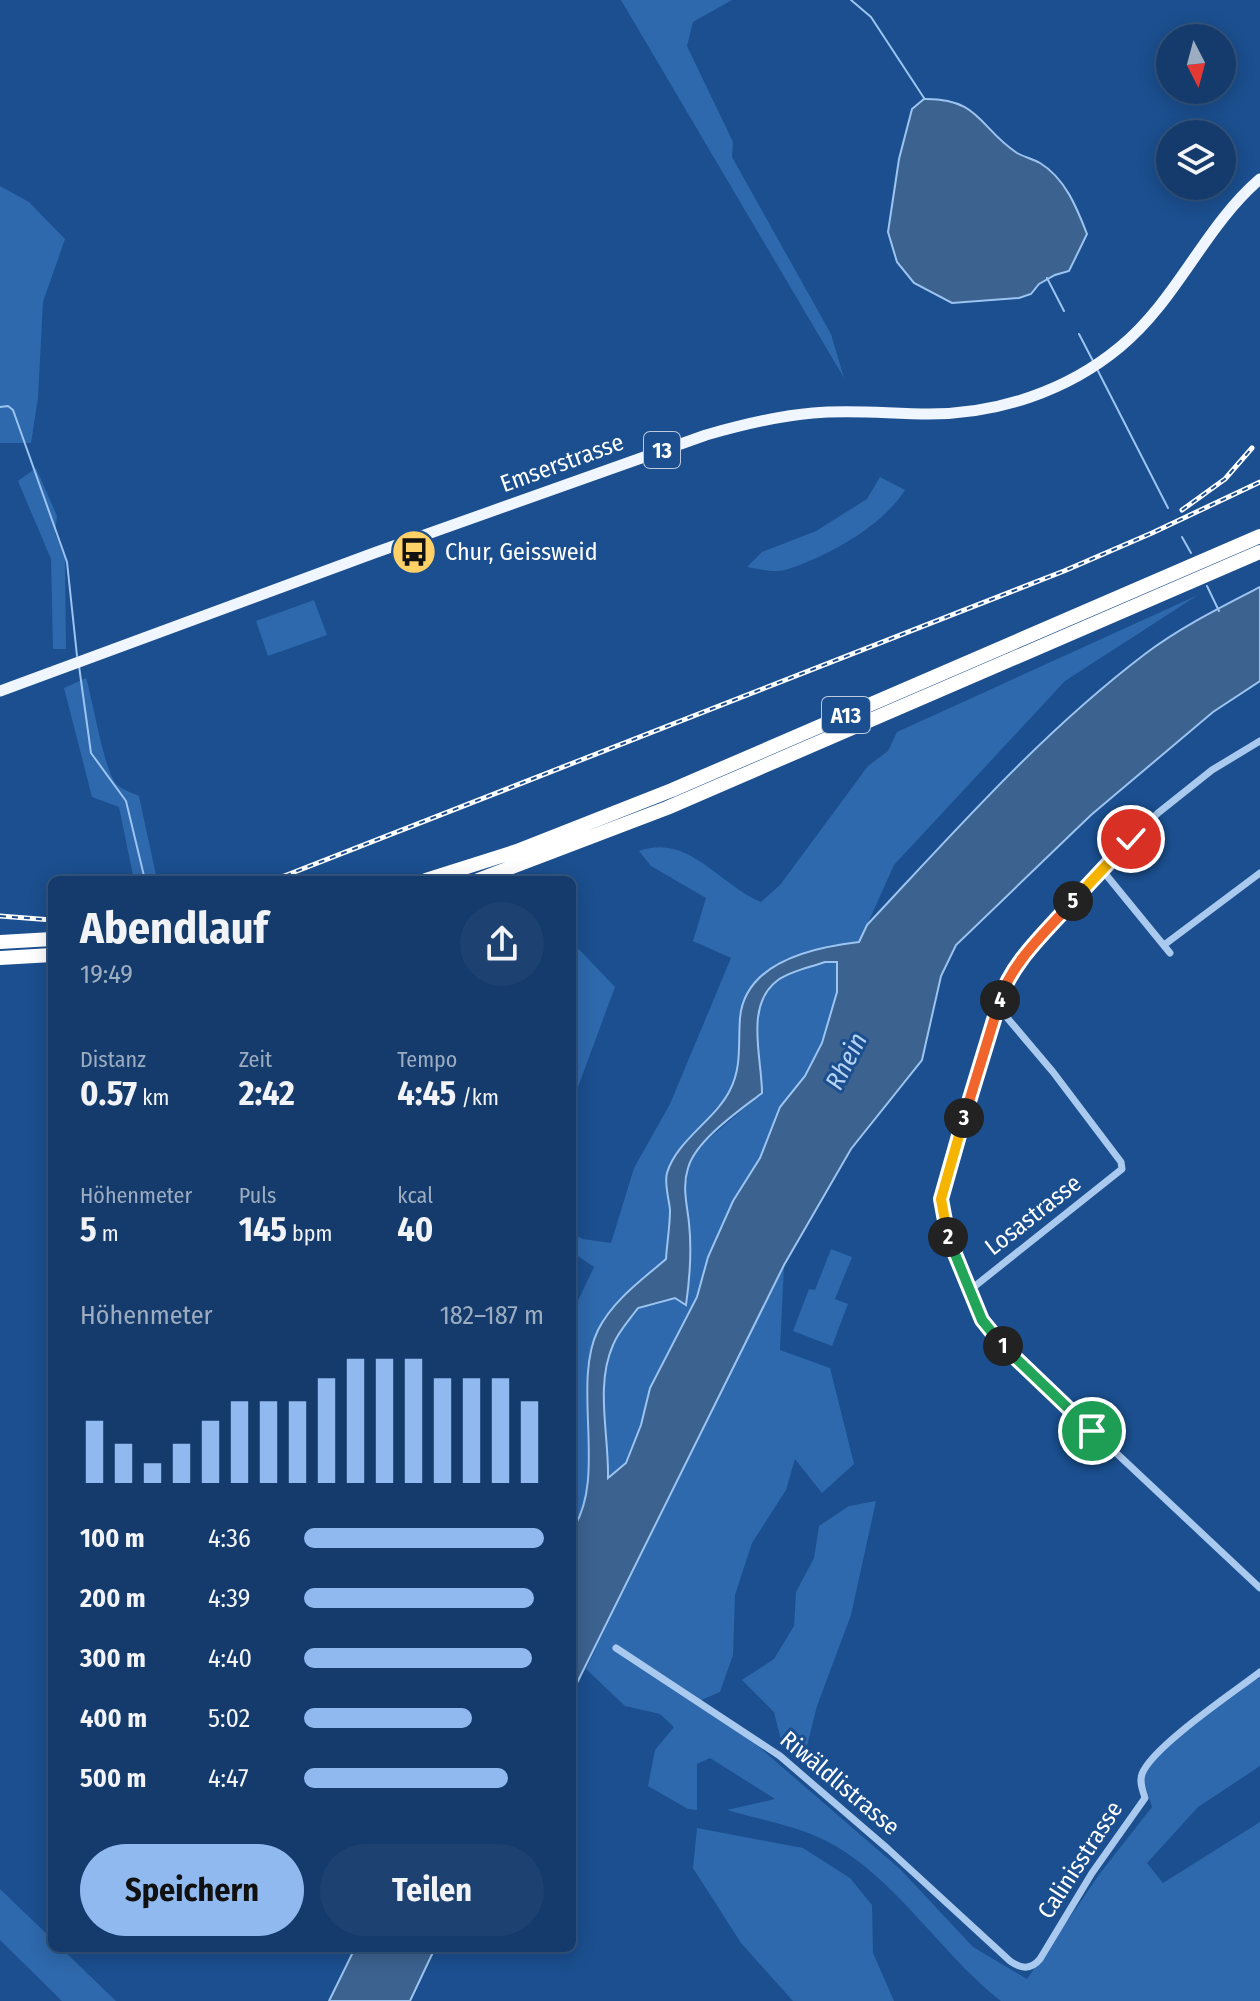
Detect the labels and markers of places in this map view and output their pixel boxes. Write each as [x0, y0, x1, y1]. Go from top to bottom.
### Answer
bus stop icon: Chur, Geissweid [390, 528, 438, 576]
place label: Chur, Geissweid [445, 538, 598, 566]
pin [1097, 805, 1165, 873]
pin: 5 [1053, 881, 1093, 921]
pin: 4 [980, 980, 1020, 1020]
pin: 3 [944, 1098, 984, 1138]
pin: 2 [928, 1217, 968, 1257]
pin: 1 [983, 1326, 1023, 1366]
pin [1058, 1397, 1126, 1465]

